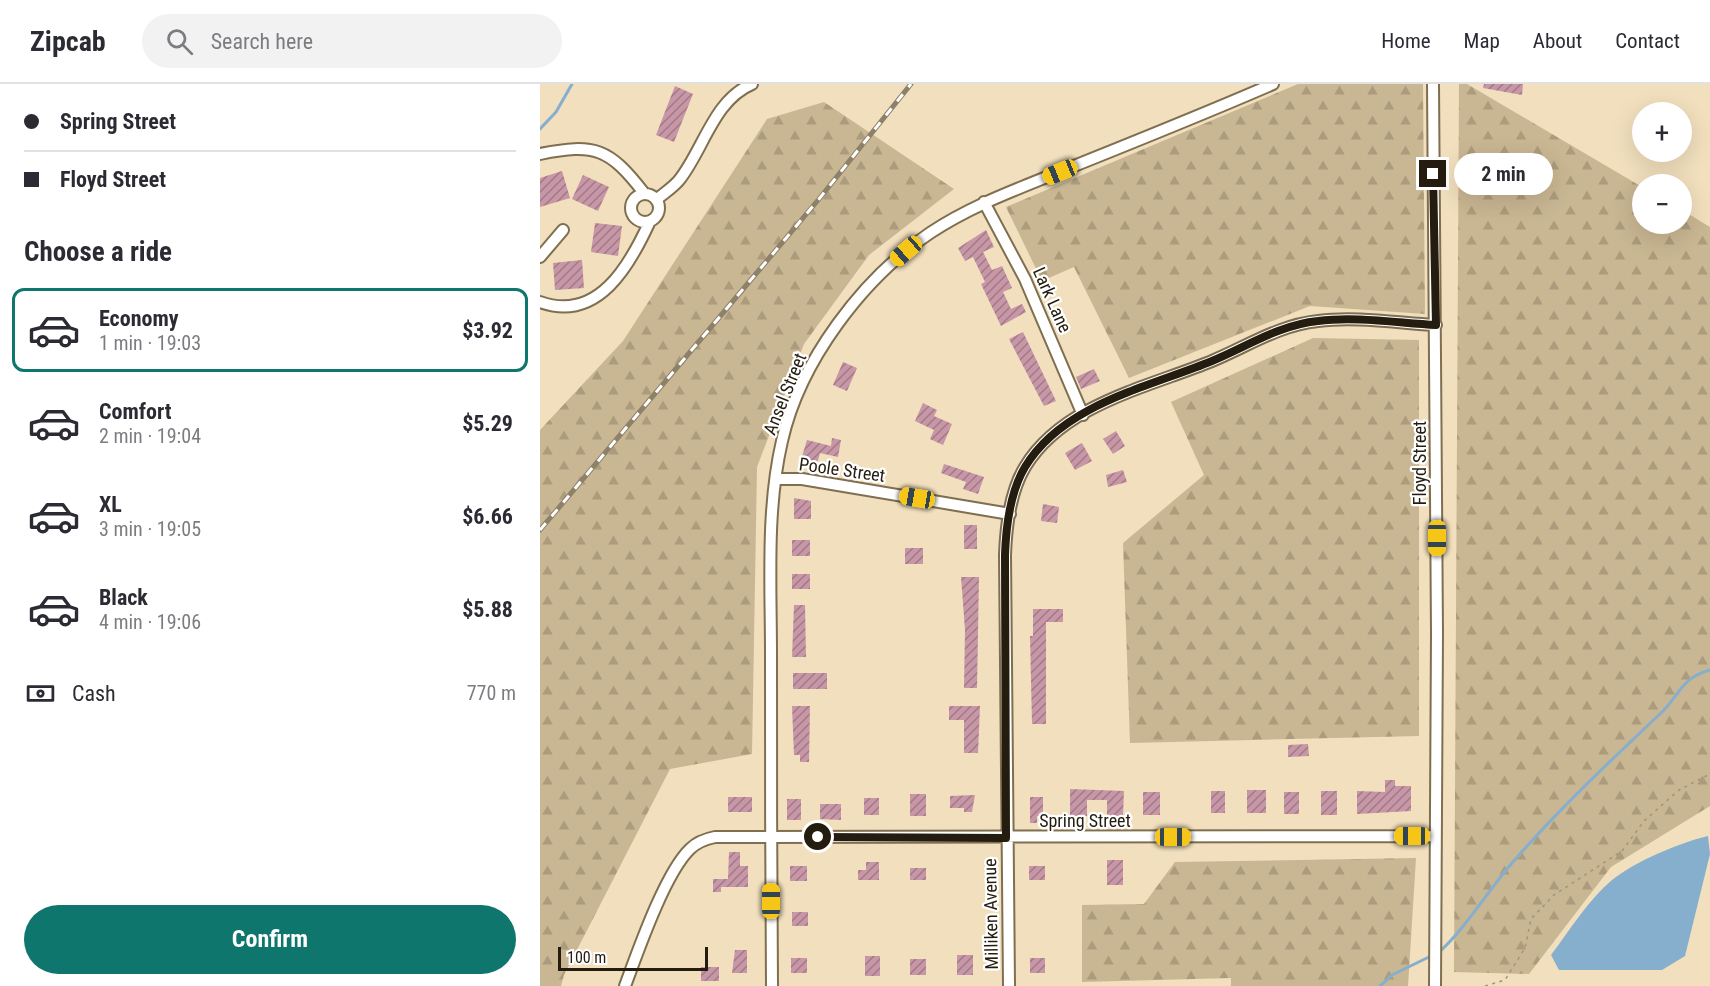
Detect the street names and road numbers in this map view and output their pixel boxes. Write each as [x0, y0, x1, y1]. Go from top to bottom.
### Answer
street label: Lark Lane [1029, 264, 1076, 336]
street label: Ansel Street [759, 350, 810, 438]
street label: Floyd Street [1409, 421, 1430, 505]
street label: Poole Street [798, 453, 887, 486]
street label: Spring Street [1039, 810, 1131, 831]
street label: Milliken Avenue [979, 858, 1002, 970]

